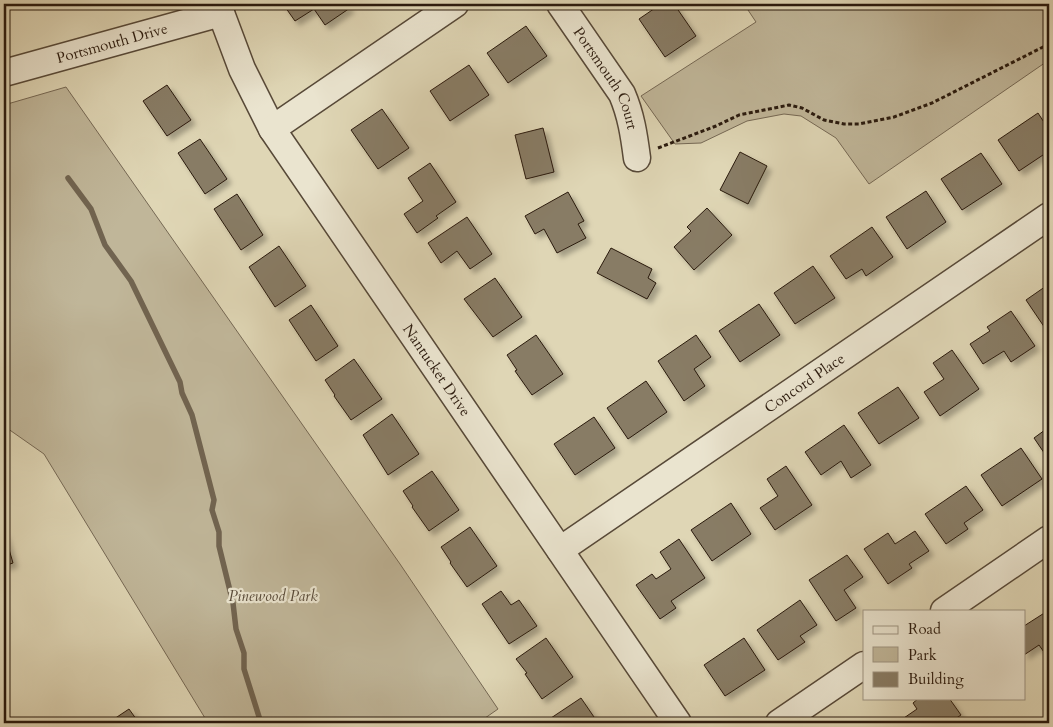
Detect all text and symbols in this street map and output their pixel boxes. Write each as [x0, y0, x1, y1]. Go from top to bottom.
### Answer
street label: Portsmouth Drive [54, 18, 170, 68]
street label: Portsmouth Court [569, 23, 642, 132]
street label: Nantucket Drive [398, 320, 476, 420]
street label: Concord Place [760, 348, 849, 418]
park label: Pinewood Park [228, 586, 318, 606]
legend [863, 610, 1026, 700]
text: Road [908, 619, 941, 639]
text: Park [908, 645, 937, 665]
text: Building [908, 669, 964, 689]

